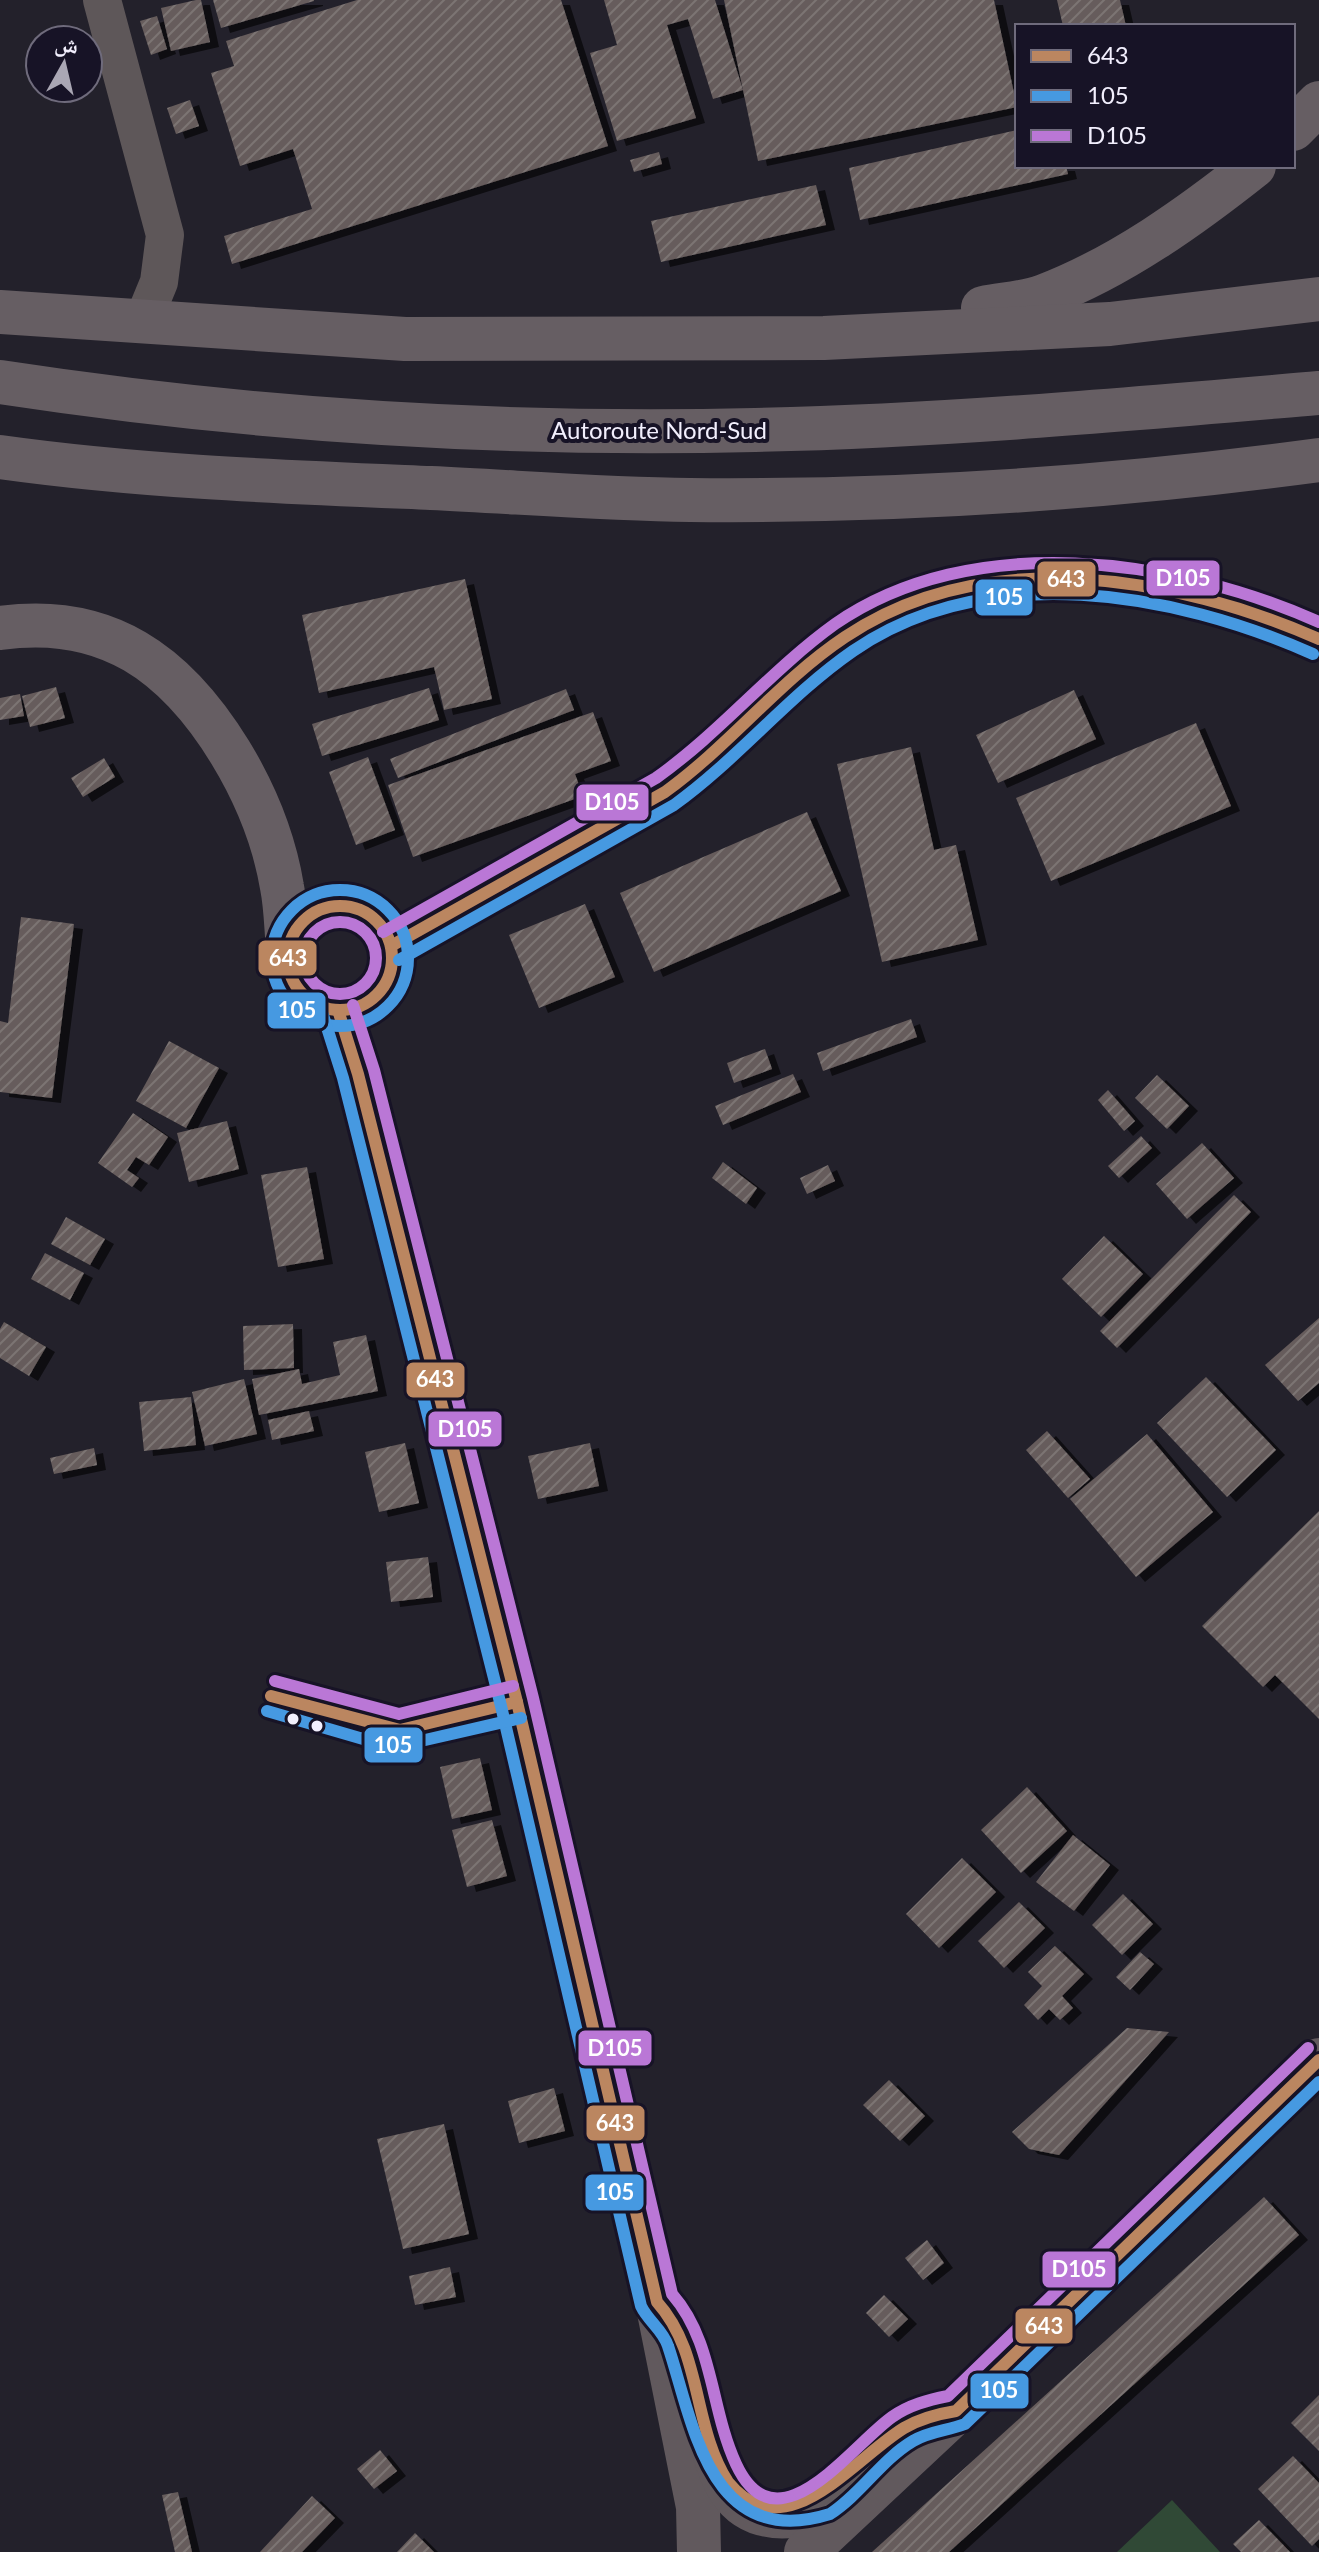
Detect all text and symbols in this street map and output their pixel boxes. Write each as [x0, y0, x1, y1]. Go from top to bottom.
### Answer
north arrow [24, 24, 104, 104]
legend [1015, 24, 1295, 168]
text: ش [53, 29, 80, 60]
text: 643 [1087, 40, 1129, 69]
text: 105 [1087, 80, 1129, 109]
text: D105 [1087, 120, 1147, 149]
street label: Autoroute Nord-Sud [551, 415, 767, 444]
line badge: D105 [1145, 559, 1221, 597]
line badge: 643 [1036, 560, 1097, 598]
text: D105 [1155, 564, 1211, 591]
text: 643 [1047, 565, 1085, 592]
line badge: 105 [974, 578, 1034, 617]
text: 105 [985, 583, 1023, 610]
line badge: D105 [575, 783, 650, 822]
text: D105 [584, 788, 640, 815]
line badge: 643 [257, 939, 318, 977]
text: 643 [269, 944, 307, 971]
line badge: 105 [266, 991, 327, 1030]
text: 105 [278, 996, 316, 1023]
line badge: 643 [405, 1361, 466, 1399]
text: 643 [416, 1365, 454, 1392]
line badge: D105 [427, 1410, 503, 1448]
text: D105 [437, 1415, 493, 1442]
unlabelled marker [285, 1711, 301, 1727]
unlabelled marker [309, 1718, 325, 1734]
line badge: 105 [363, 1726, 424, 1764]
text: 105 [374, 1731, 412, 1758]
line badge: D105 [577, 2029, 653, 2067]
text: D105 [587, 2034, 643, 2061]
line badge: 643 [585, 2104, 646, 2142]
text: 643 [596, 2109, 634, 2136]
line badge: 105 [584, 2173, 645, 2212]
text: 105 [596, 2178, 634, 2205]
line badge: D105 [1041, 2250, 1117, 2289]
text: D105 [1051, 2255, 1107, 2282]
line badge: 643 [1014, 2307, 1074, 2345]
text: 643 [1025, 2312, 1063, 2339]
line badge: 105 [969, 2372, 1030, 2410]
text: 105 [980, 2376, 1018, 2403]

